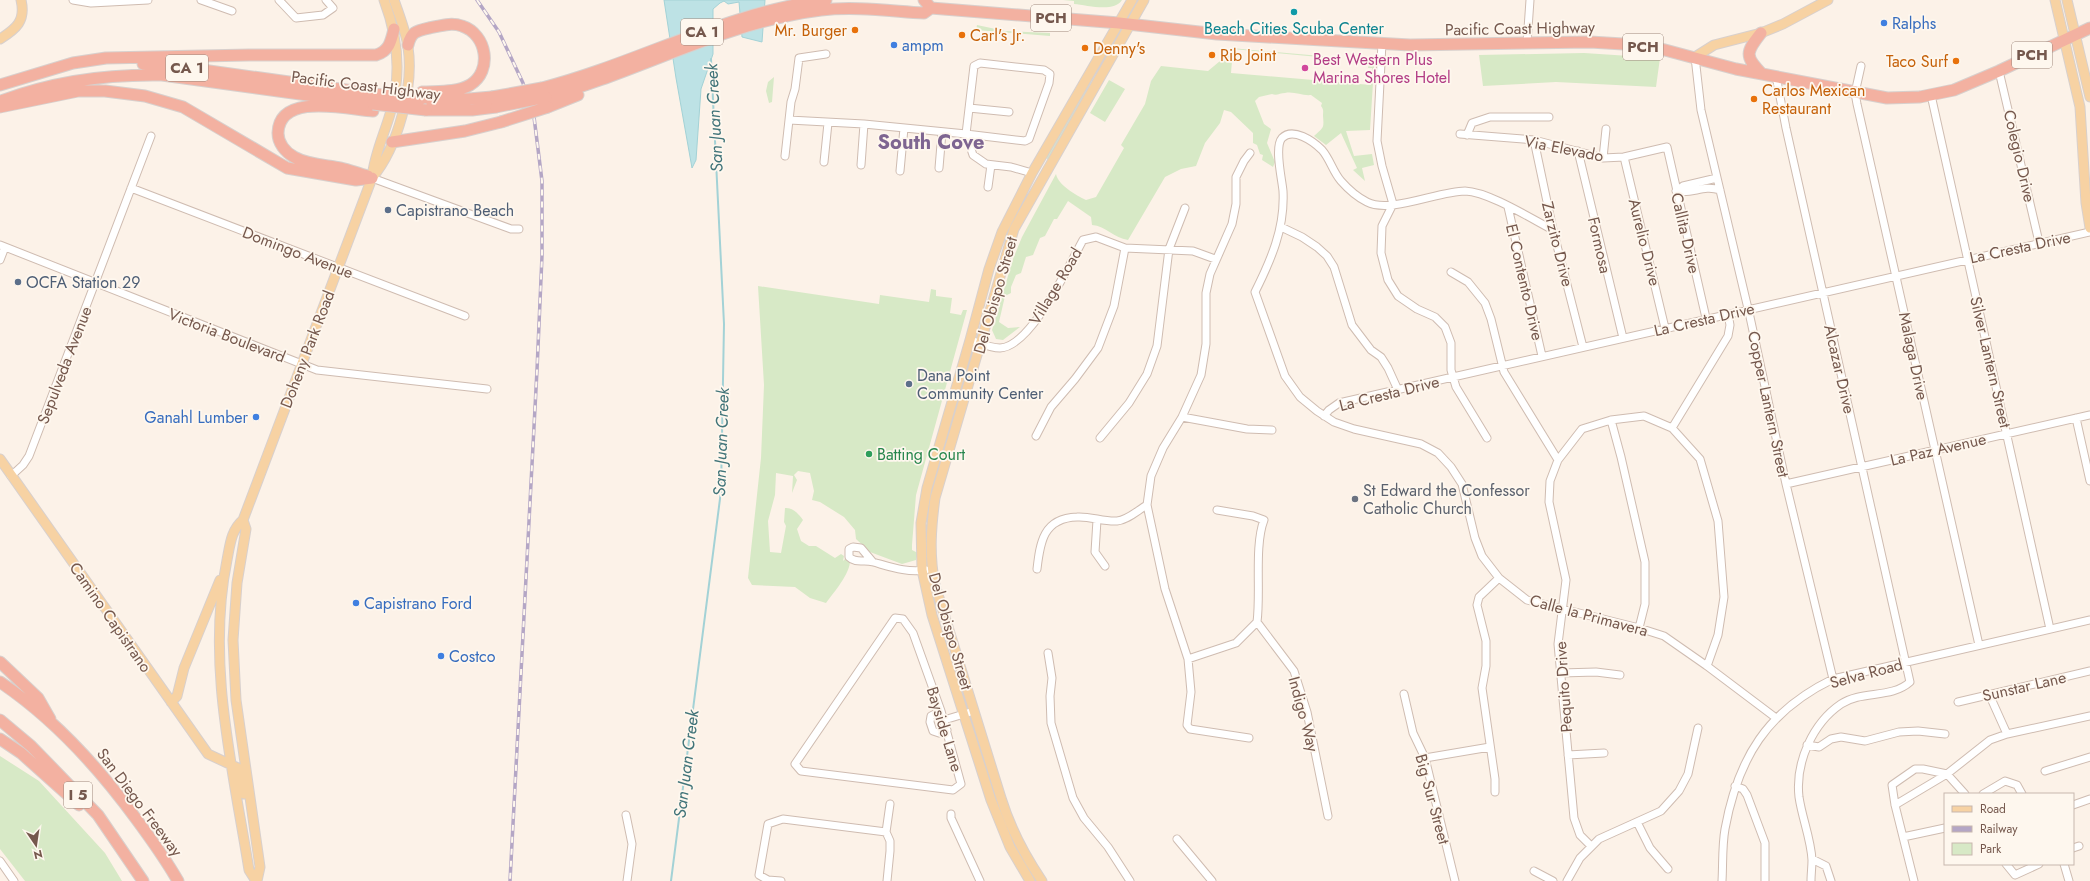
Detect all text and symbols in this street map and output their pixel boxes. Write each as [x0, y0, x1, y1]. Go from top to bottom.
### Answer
road number: PCH [1031, 5, 1071, 31]
marker: Beach Cities Scuba Center [1289, 7, 1299, 17]
place label: Ralphs [1892, 12, 1936, 35]
street label: Pacific Coast Highway [1445, 16, 1596, 41]
place label: Beach Cities Scuba Center [1204, 17, 1384, 40]
marker: Ralphs [1879, 18, 1889, 28]
road number: CA 1 [681, 19, 723, 45]
place label: Mr. Burger [774, 19, 848, 42]
place label: Carl's Jr. [970, 24, 1025, 47]
marker: Mr. Burger [850, 25, 860, 35]
marker: Carl's Jr. [957, 30, 967, 40]
place label: ampm [902, 34, 944, 57]
road number: PCH [1623, 34, 1663, 60]
place label: Denny's [1093, 37, 1145, 60]
marker: ampm [889, 40, 899, 50]
road number: PCH [2012, 42, 2052, 68]
marker: Denny's [1080, 43, 1090, 53]
place label: Rib Joint [1220, 44, 1276, 67]
place label: Best Western Plus Marina Shores Hotel [1313, 48, 1451, 89]
marker: Rib Joint [1207, 50, 1217, 60]
place label: Taco Surf [1886, 50, 1948, 73]
road number: CA 1 [166, 55, 208, 81]
marker: Taco Surf [1951, 56, 1961, 66]
water label: San Juan Creek [699, 62, 729, 173]
marker: Best Western Plus Marina Shores Hotel [1300, 63, 1310, 73]
street label: Pacific Coast Highway [290, 65, 443, 106]
place label: Carlos Mexican Restaurant [1762, 79, 1865, 120]
marker: Carlos Mexican Restaurant [1749, 94, 1759, 104]
street label: Colegio Drive [1998, 108, 2041, 205]
district label: South Cove [878, 128, 984, 157]
street label: Via Elevado [1522, 130, 1606, 167]
street label: Callita Drive [1665, 191, 1706, 276]
street label: Aurelio Drive [1623, 196, 1666, 288]
place label: Capistrano Beach [396, 199, 514, 222]
street label: Zarzito Drive [1536, 199, 1579, 289]
marker: Capistrano Beach [383, 205, 393, 215]
street label: Formosa [1582, 215, 1617, 276]
street label: Domingo Avenue [239, 221, 357, 284]
street label: El Contento Drive [1500, 222, 1549, 343]
street label: La Cresta Drive [1968, 226, 2073, 269]
street label: Del Obispo Street [968, 234, 1023, 356]
street label: Village Road [1023, 243, 1088, 329]
place label: OCFA Station 29 [26, 271, 140, 294]
marker: OCFA Station 29 [13, 277, 23, 287]
street label: Doheny Park Road [274, 287, 340, 411]
street label: Silver Lantern Street [1964, 294, 2017, 430]
street label: La Cresta Drive [1652, 297, 1757, 342]
street label: Victoria Boulevard [165, 302, 289, 368]
street label: Sepulveda Avenue [31, 303, 98, 428]
street label: Malaga Drive [1893, 310, 1934, 402]
street label: Alcazar Drive [1818, 322, 1861, 416]
street label: Copper Lantern Street [1742, 329, 1795, 479]
place label: Dana Point Community Center [917, 364, 1044, 405]
street label: La Cresta Drive [1337, 370, 1442, 417]
marker: Dana Point Community Center [904, 379, 914, 389]
water label: San Juan Creek [707, 386, 735, 497]
place label: Ganahl Lumber [144, 406, 249, 429]
marker: Ganahl Lumber [251, 412, 261, 422]
street label: La Paz Avenue [1888, 427, 1988, 472]
place label: Batting Court [877, 443, 965, 466]
marker: Batting Court [864, 449, 874, 459]
place label: St Edward the Confessor Catholic Church [1363, 479, 1530, 520]
marker: St Edward the Confessor Catholic Church [1350, 494, 1360, 504]
street label: Camino Capistrano [64, 558, 157, 677]
street label: Del Obispo Street [923, 570, 978, 693]
street label: Calle la Primavera [1527, 589, 1651, 642]
place label: Capistrano Ford [364, 592, 472, 615]
marker: Capistrano Ford [351, 598, 361, 608]
street label: Pequito Drive [1549, 641, 1578, 733]
place label: Costco [449, 645, 496, 668]
marker: Costco [436, 651, 446, 661]
street label: Selva Road [1827, 653, 1905, 694]
street label: Sunstar Lane [1980, 666, 2068, 707]
street label: Indigo Way [1282, 674, 1325, 755]
street label: Bayside Lane [921, 684, 968, 775]
water label: San Juan Creek [667, 708, 705, 820]
street label: San Diego Freeway [91, 743, 189, 862]
street label: Big Sur Street [1409, 751, 1456, 847]
road number: I 5 [64, 782, 92, 808]
legend [1944, 793, 2074, 865]
text: Road [1980, 800, 2006, 818]
text: Railway [1980, 820, 2018, 838]
north arrow [16, 825, 56, 865]
text: Park [1980, 840, 2002, 858]
text: N [32, 846, 44, 864]

